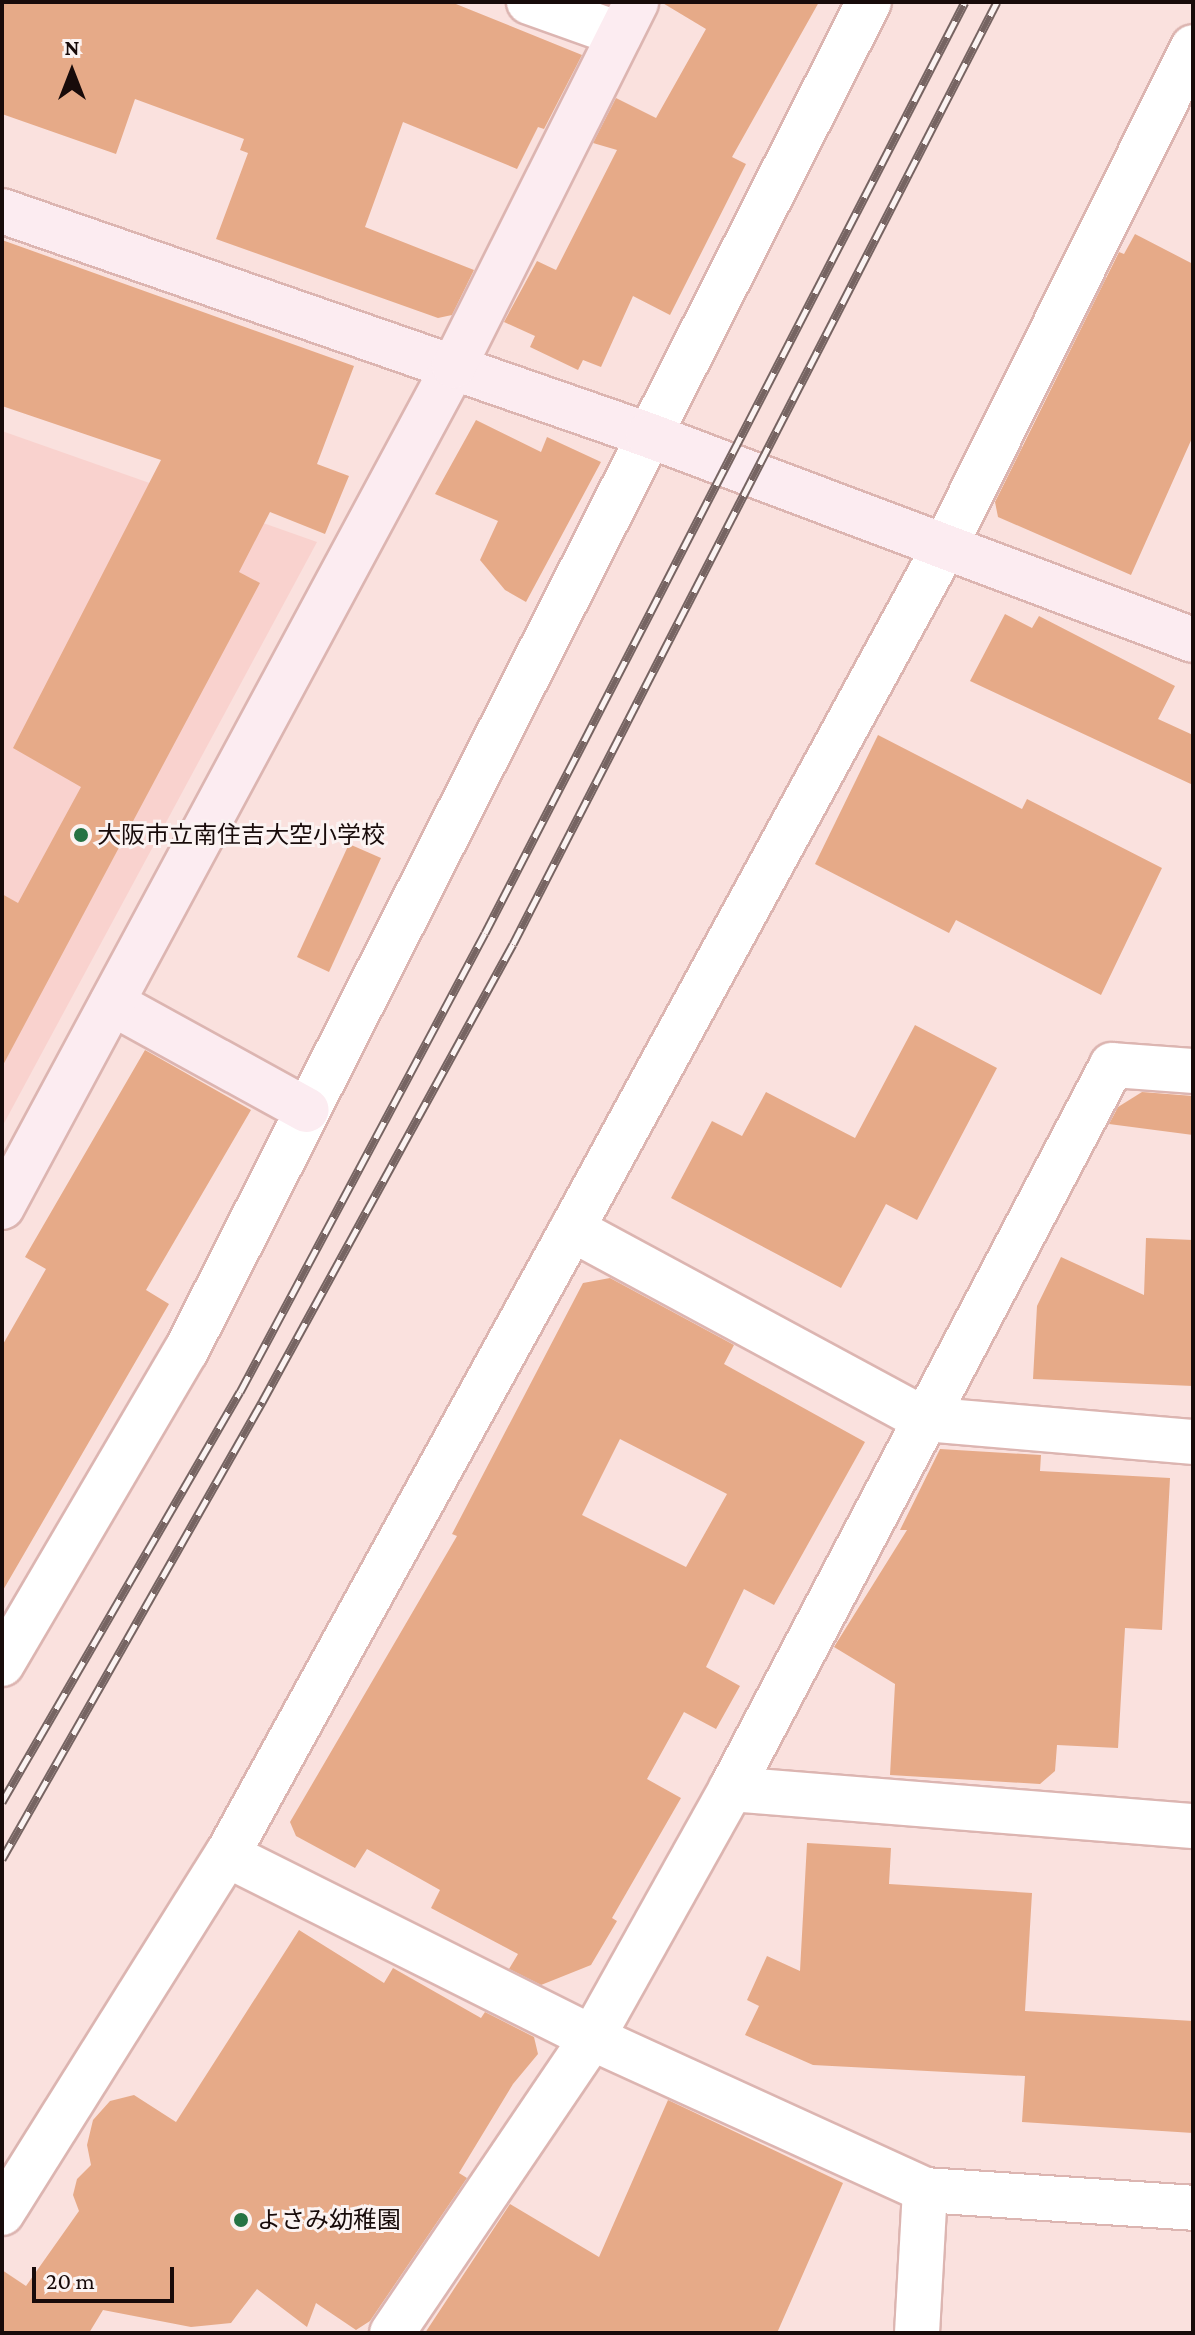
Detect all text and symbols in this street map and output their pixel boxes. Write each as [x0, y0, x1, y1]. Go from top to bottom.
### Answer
north arrow [32, 32, 112, 112]
text: N [65, 35, 80, 60]
place label: 大阪市立南住吉大空小学校 [97, 821, 385, 849]
marker: 大阪市立南住吉大空小学校 [72, 826, 90, 844]
place label: よさみ幼稚園 [257, 2206, 401, 2234]
marker: よさみ幼稚園 [232, 2211, 250, 2229]
scale bar [36, 2251, 178, 2301]
text: 20 m [46, 2267, 95, 2294]

